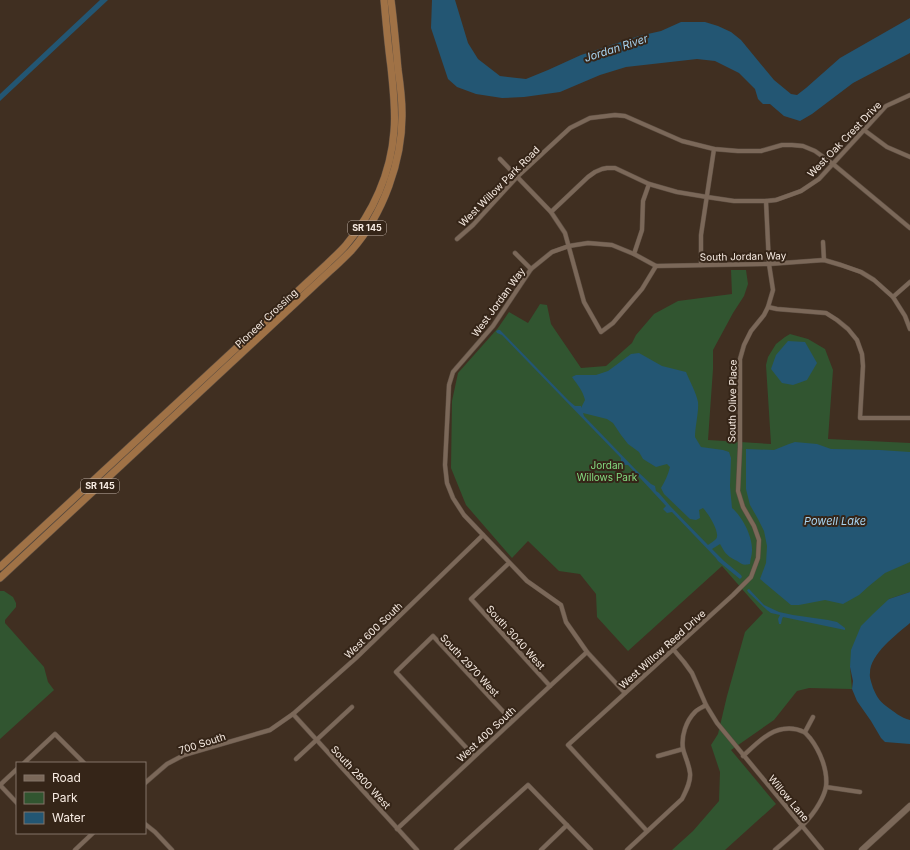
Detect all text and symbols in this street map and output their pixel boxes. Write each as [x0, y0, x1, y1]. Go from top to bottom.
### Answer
water label: Jordan River [582, 31, 650, 65]
street label: West Oak Crest Drive [805, 98, 884, 180]
street label: West Willow Park Road [456, 143, 542, 229]
road number: SR 145 [348, 221, 386, 235]
street label: South Jordan Way [700, 249, 787, 263]
street label: West Jordan Way [469, 265, 527, 339]
street label: Pioneer Crossing [232, 286, 300, 350]
street label: South Olive Place [725, 359, 739, 443]
park label: Jordan Willows Park [577, 459, 638, 483]
road number: SR 145 [81, 479, 119, 493]
water label: Powell Lake [804, 514, 866, 528]
street label: West 600 South [342, 599, 404, 661]
street label: South 3040 West [484, 602, 548, 672]
street label: West Willow Reed Drive [616, 607, 708, 691]
street label: South 2970 West [438, 631, 502, 699]
street label: West 400 South [454, 704, 518, 764]
street label: 700 South [177, 730, 227, 756]
street label: South 2800 West [329, 743, 394, 812]
legend [16, 762, 146, 834]
text: Road [52, 770, 81, 785]
street label: Willow Lane [766, 772, 812, 824]
text: Park [52, 790, 78, 805]
text: Water [52, 810, 86, 825]

